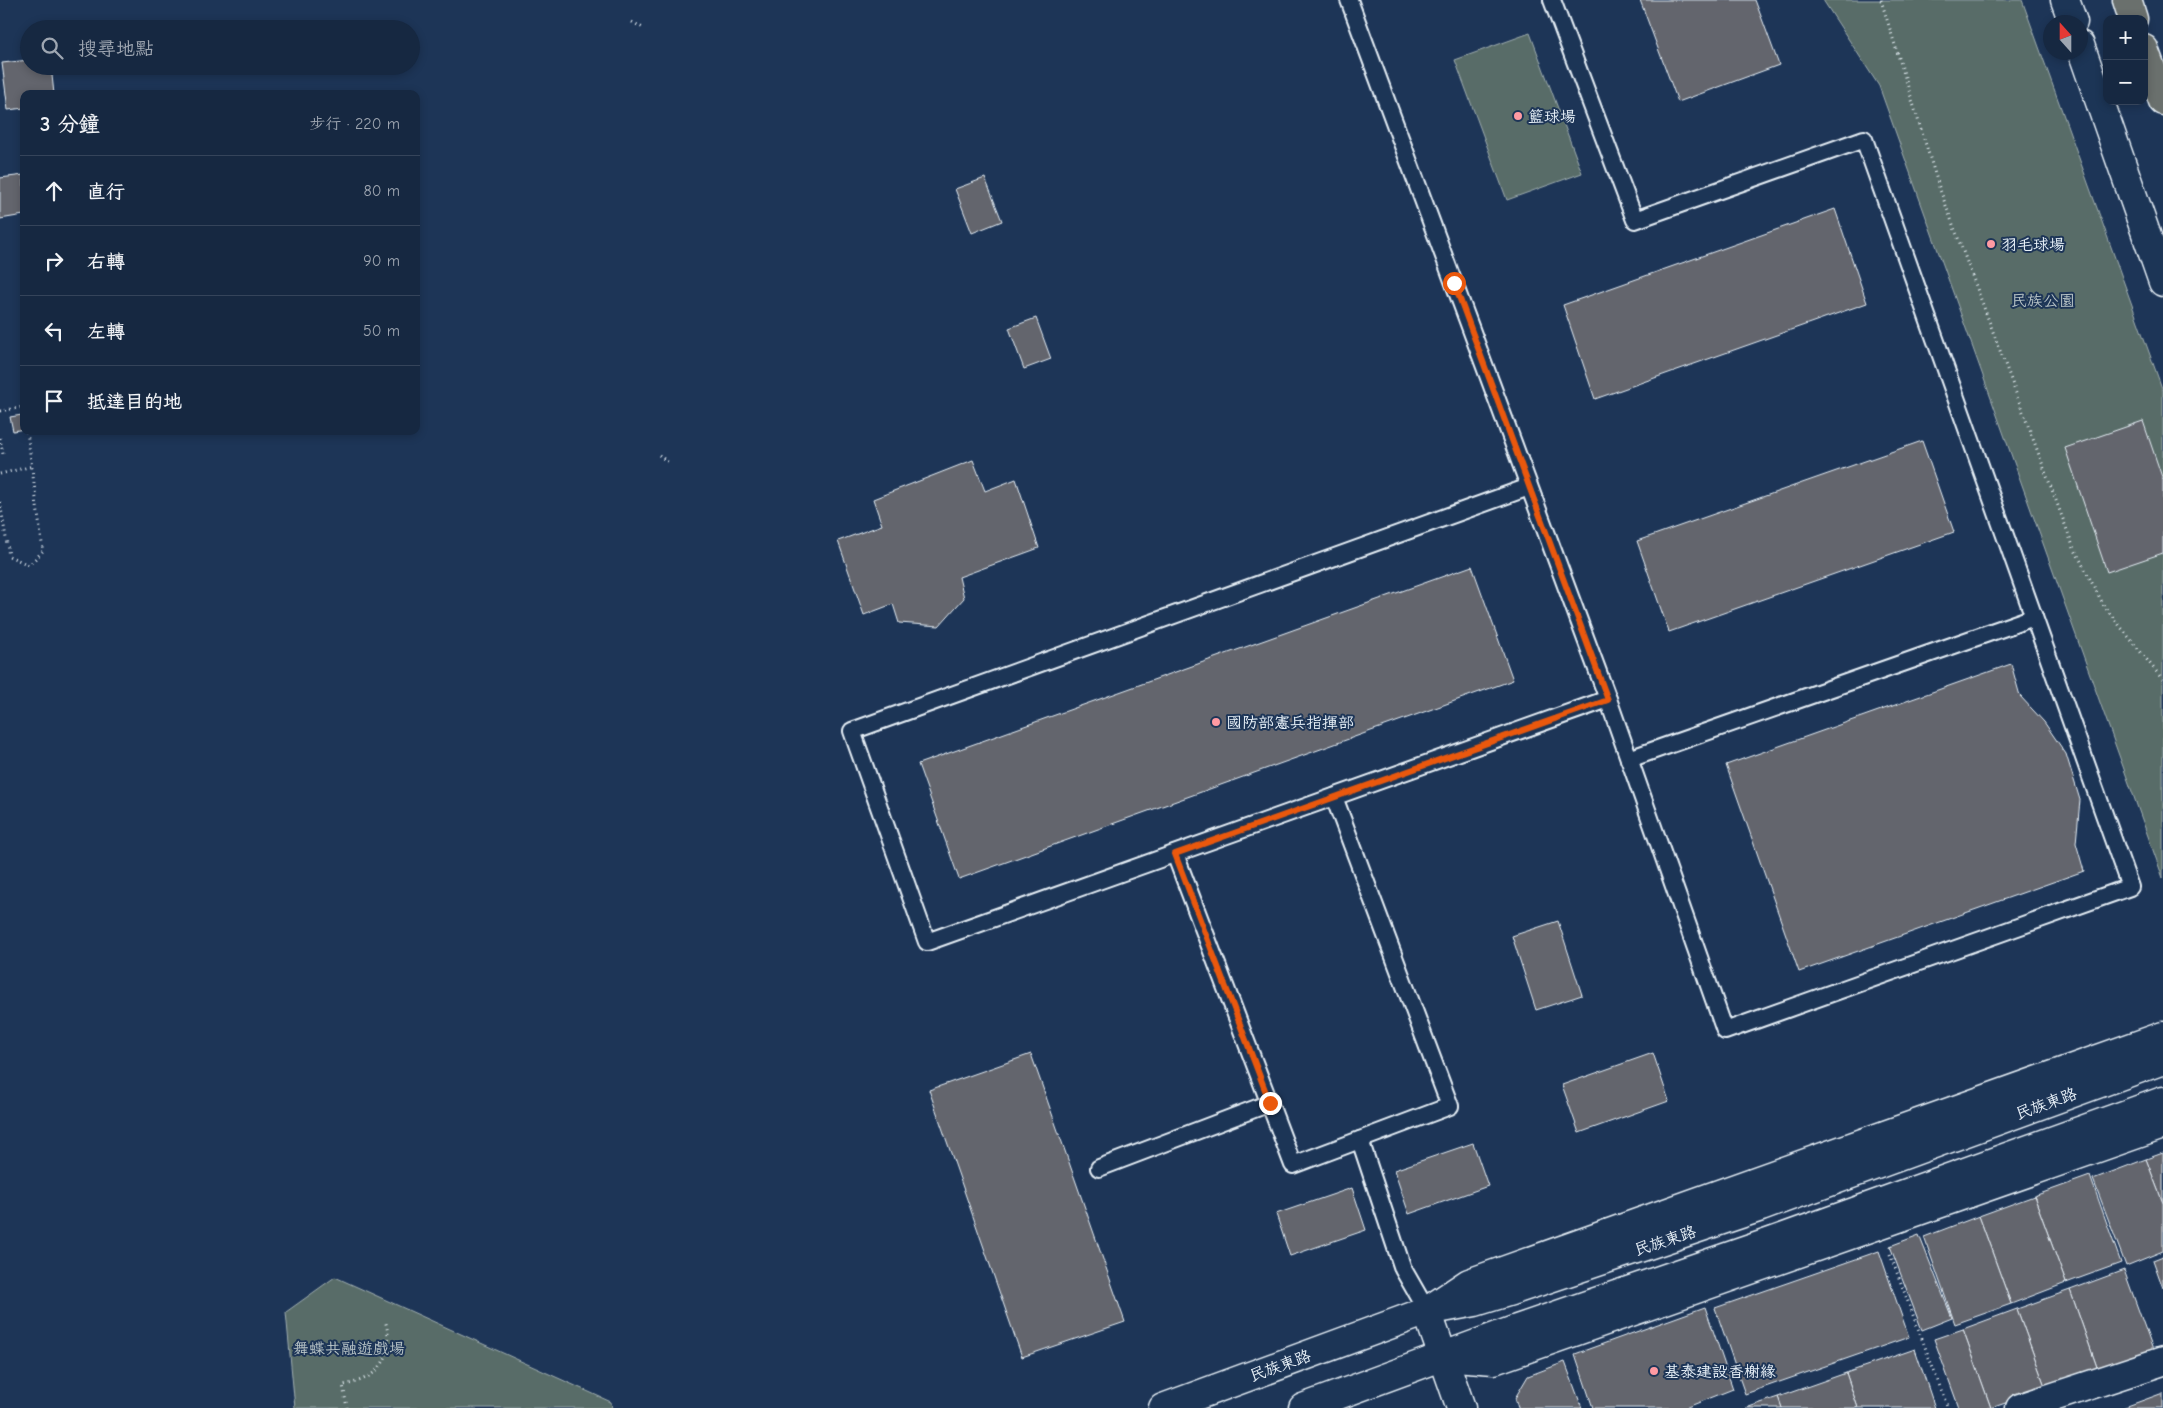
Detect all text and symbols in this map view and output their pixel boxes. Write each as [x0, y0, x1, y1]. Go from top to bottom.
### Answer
north arrow [2043, 15, 2088, 60]
map controls [2103, 15, 2148, 105]
button: + [2103, 15, 2148, 60]
search box [20, 20, 420, 75]
icon: search [38, 34, 66, 62]
text: 搜尋地點 [78, 38, 154, 60]
button: − [2103, 60, 2148, 105]
place label: 籃球場 [1528, 108, 1576, 126]
marker: 籃球場 [1512, 110, 1524, 122]
text: 3 分鐘 [40, 112, 100, 136]
text: 步行 · 220 m [309, 115, 400, 133]
icon: ahead [40, 177, 68, 205]
text: 直行 [87, 181, 125, 203]
text: 80 m [363, 182, 400, 200]
place label: 羽毛球場 [2001, 236, 2065, 254]
marker: 羽毛球場 [1985, 238, 1997, 250]
icon: right [40, 247, 68, 275]
text: 右轉 [87, 251, 125, 273]
text: 90 m [363, 252, 400, 270]
route start [1443, 272, 1466, 295]
park label: 民族公園 [2011, 292, 2075, 310]
icon: left [40, 317, 68, 345]
text: 左轉 [87, 321, 125, 343]
text: 50 m [363, 322, 400, 340]
icon: arrive [40, 387, 68, 415]
text: 抵達目的地 [87, 391, 182, 413]
place label: 國防部憲兵指揮部 [1226, 714, 1354, 732]
marker: 國防部憲兵指揮部 [1210, 716, 1222, 728]
street label: 民族東路 [2013, 1085, 2079, 1123]
route end [1259, 1092, 1282, 1115]
street label: 民族東路 [1632, 1223, 1699, 1259]
park label: 舞蝶共融遊戲場 [293, 1340, 405, 1358]
street label: 民族東路 [1247, 1347, 1313, 1385]
place label: 基泰建設香榭緣 [1664, 1363, 1776, 1381]
marker: 基泰建設香榭緣 [1648, 1365, 1660, 1377]

